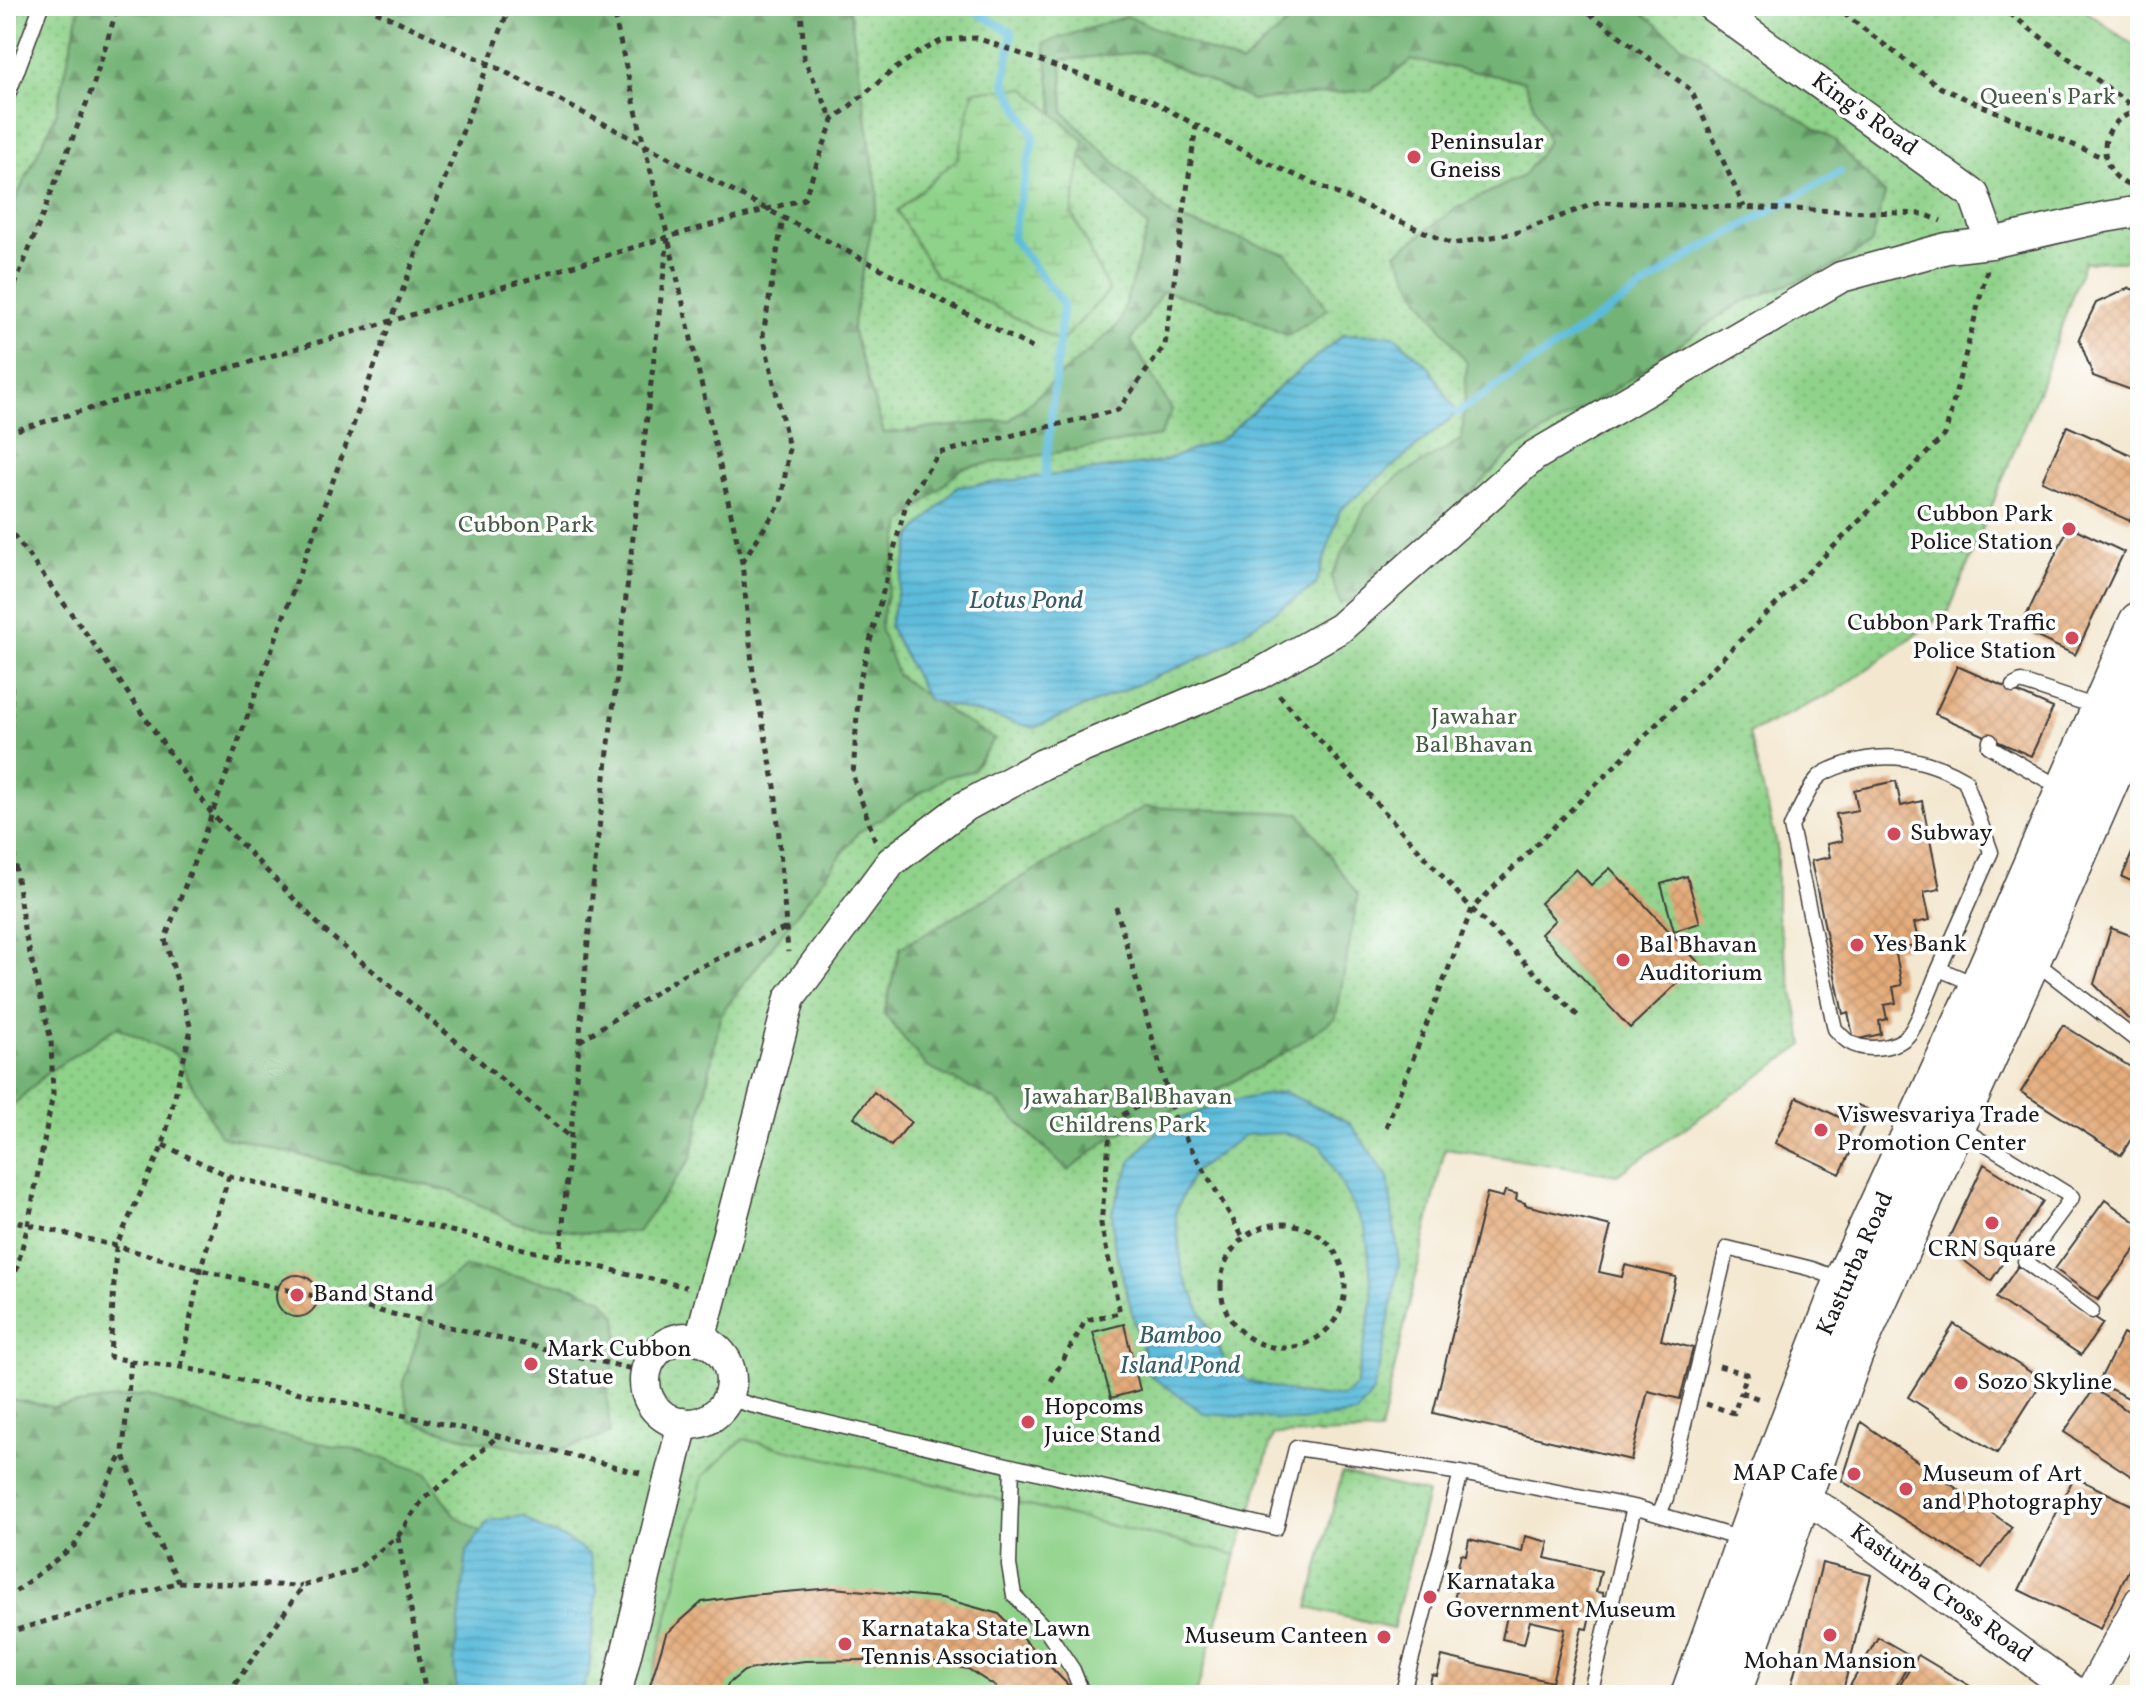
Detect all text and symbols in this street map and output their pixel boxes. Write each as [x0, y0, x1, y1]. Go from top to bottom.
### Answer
street label: King's Road [1804, 65, 1924, 165]
park label: Queen's Park [1980, 81, 2116, 115]
place label: Peninsular Gneiss [1430, 126, 1544, 188]
marker: Peninsular Gneiss [1405, 148, 1423, 166]
place label: Cubbon Park Police Station [1910, 498, 2053, 560]
park label: Cubbon Park [458, 509, 594, 543]
marker: Cubbon Park Police Station [2060, 520, 2078, 538]
water label: Lotus Pond [969, 583, 1084, 619]
place label: Cubbon Park Traffic Police Station [1847, 607, 2056, 669]
marker: Cubbon Park Traffic Police Station [2063, 629, 2081, 647]
park label: Jawahar Bal Bhavan [1415, 701, 1533, 763]
place label: Subway [1910, 817, 1992, 851]
marker: Subway [1885, 825, 1903, 843]
place label: Yes Bank [1873, 928, 1967, 962]
place label: Bal Bhavan Auditorium [1639, 929, 1763, 991]
marker: Yes Bank [1848, 936, 1866, 954]
marker: Bal Bhavan Auditorium [1614, 951, 1632, 969]
park label: Jawahar Bal Bhavan Childrens Park [1023, 1081, 1233, 1143]
place label: Viswesvariya Trade Promotion Center [1837, 1099, 2040, 1161]
marker: Viswesvariya Trade Promotion Center [1812, 1121, 1830, 1139]
street label: Kasturba Road [1809, 1186, 1903, 1342]
marker: CRN Square [1983, 1214, 2001, 1232]
place label: CRN Square [1928, 1233, 2056, 1267]
place label: Band Stand [313, 1278, 434, 1312]
marker: Band Stand [288, 1286, 306, 1304]
water label: Bamboo Island Pond [1120, 1318, 1241, 1384]
place label: Mark Cubbon Statue [547, 1333, 692, 1395]
marker: Mark Cubbon Statue [522, 1355, 540, 1373]
place label: Sozo Skyline [1977, 1366, 2112, 1400]
marker: Sozo Skyline [1952, 1374, 1970, 1392]
place label: Hopcoms Juice Stand [1044, 1391, 1161, 1453]
marker: Hopcoms Juice Stand [1019, 1413, 1037, 1431]
place label: MAP Cafe [1733, 1457, 1838, 1491]
place label: Museum of Art and Photography [1922, 1458, 2103, 1520]
marker: MAP Cafe [1845, 1465, 1863, 1483]
marker: Museum of Art and Photography [1897, 1480, 1915, 1498]
street label: Kasturba Cross Road [1843, 1516, 2039, 1672]
place label: Karnataka Government Museum [1446, 1566, 1676, 1628]
marker: Karnataka Government Museum [1421, 1588, 1439, 1606]
place label: Karnataka State Lawn Tennis Association [861, 1613, 1091, 1675]
place label: Museum Canteen [1184, 1620, 1368, 1654]
marker: Mohan Mansion [1821, 1626, 1839, 1644]
marker: Museum Canteen [1375, 1628, 1393, 1646]
marker: Karnataka State Lawn Tennis Association [836, 1635, 854, 1653]
place label: Mohan Mansion [1744, 1645, 1917, 1679]

